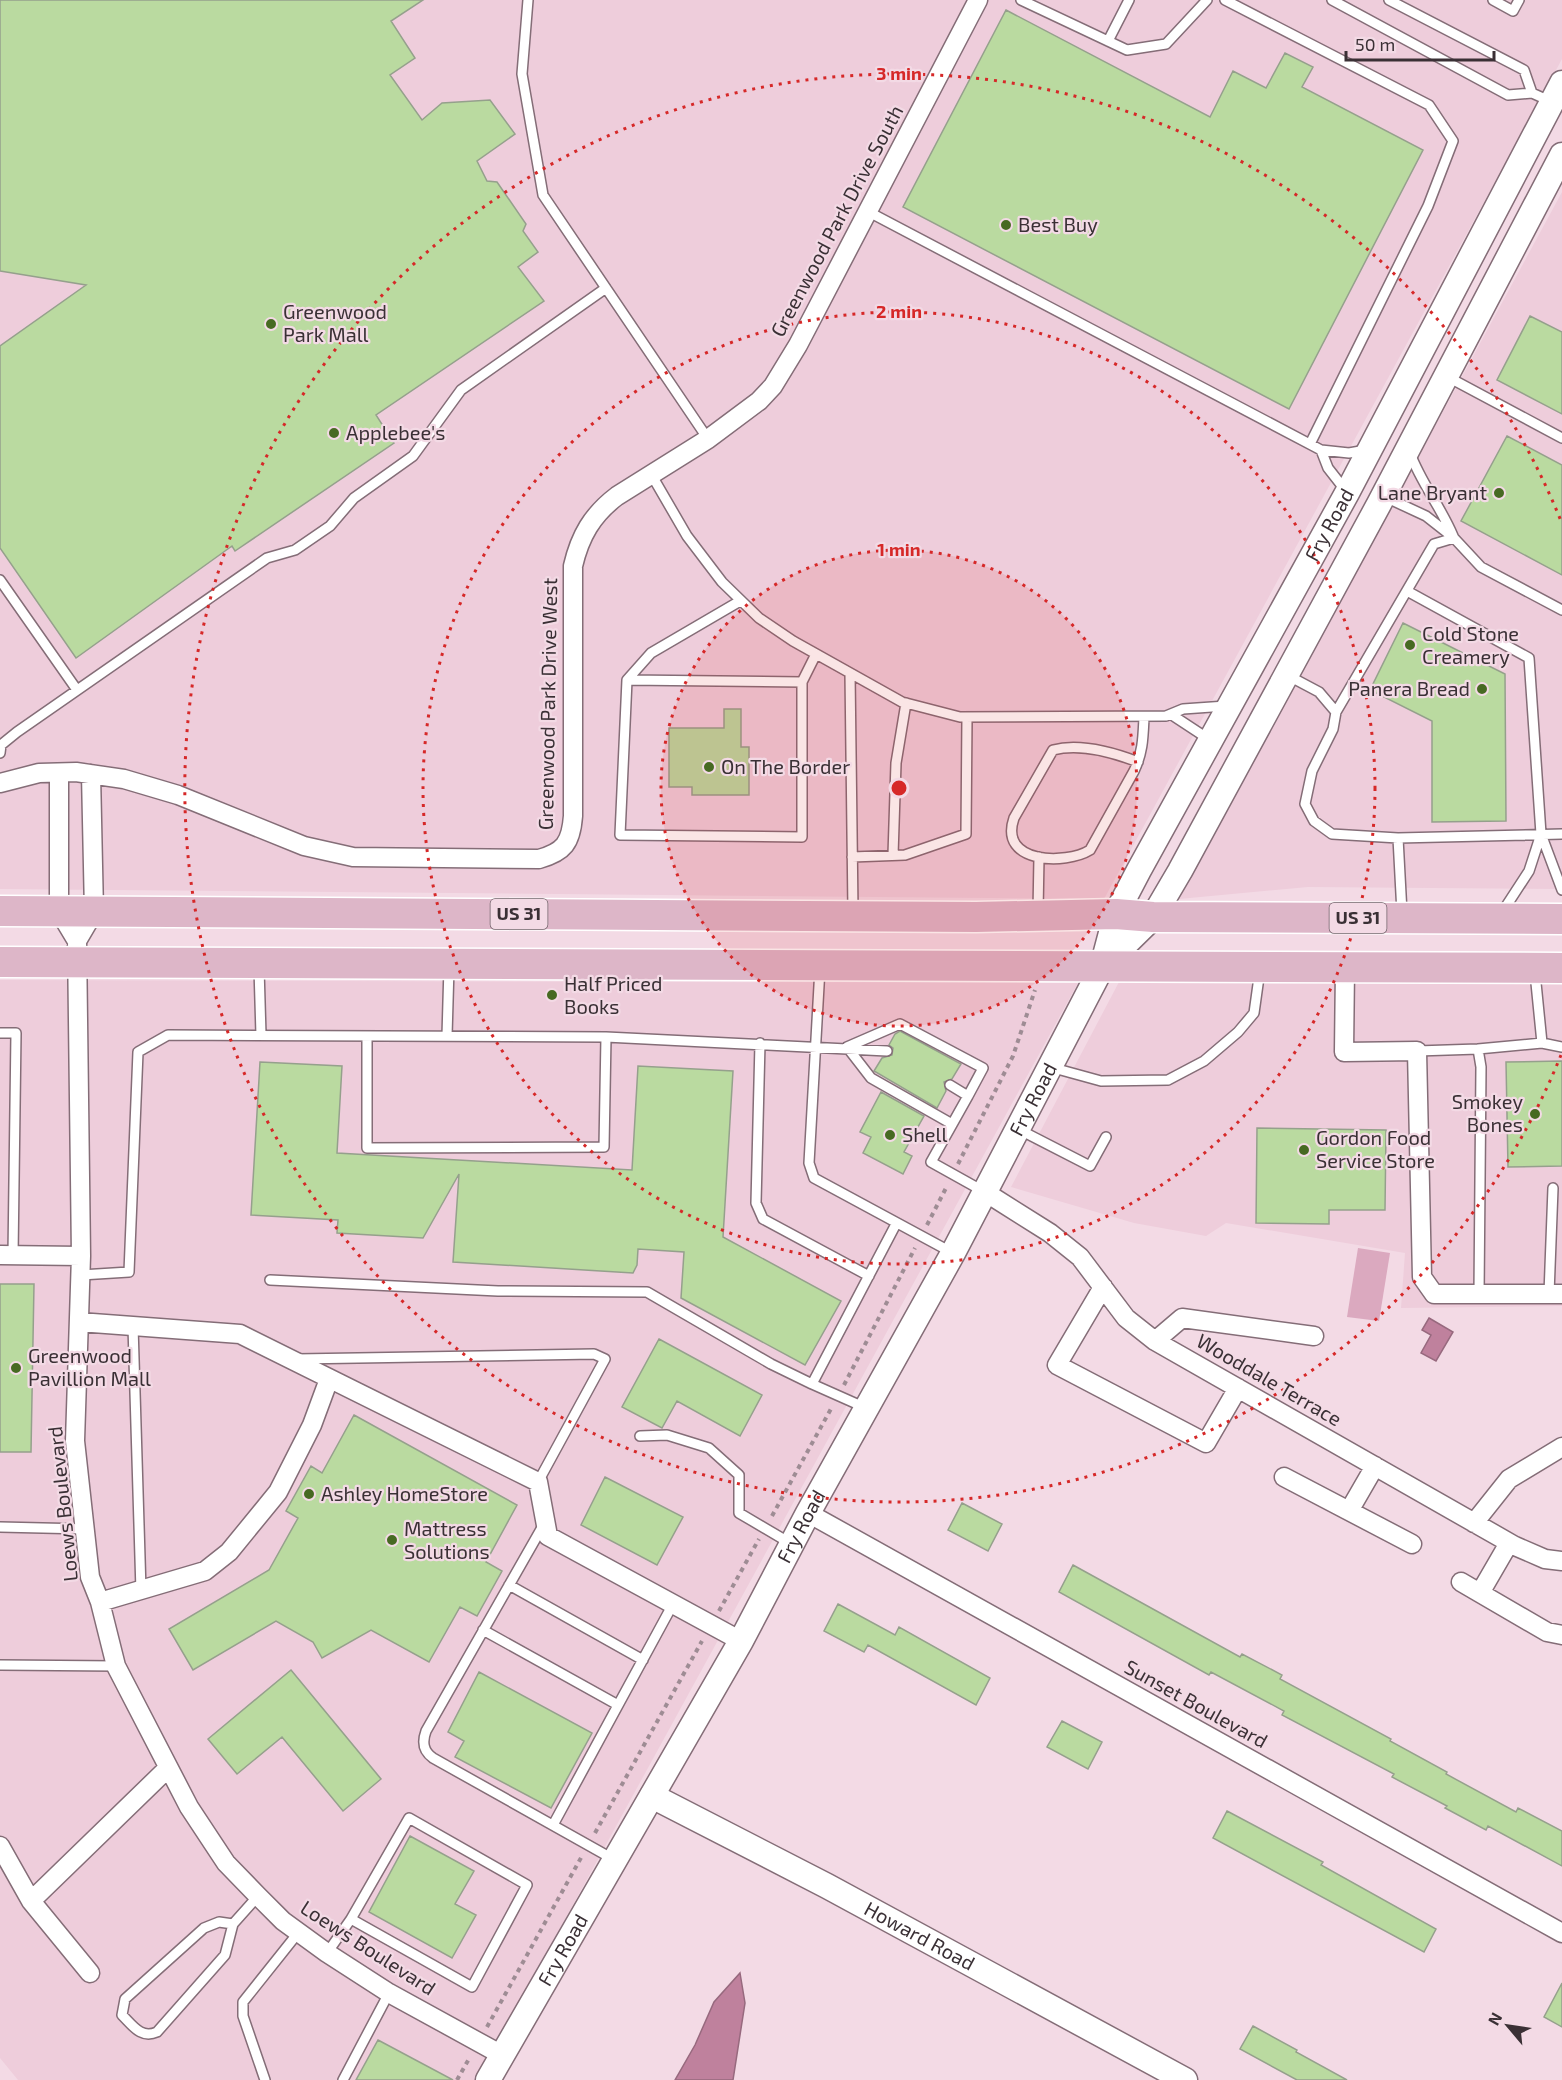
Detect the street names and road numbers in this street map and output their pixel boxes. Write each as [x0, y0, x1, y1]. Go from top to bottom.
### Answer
street label: Greenwood Park Drive South [765, 101, 907, 340]
street label: Fry Road [1299, 484, 1358, 565]
street label: Greenwood Park Drive West [533, 577, 561, 830]
road number: US 31 [490, 899, 548, 929]
road number: US 31 [1330, 903, 1386, 933]
street label: Fry Road [1003, 1058, 1061, 1140]
street label: Wooddale Terrace [1193, 1328, 1346, 1430]
street label: Loews Boulevard [42, 1425, 82, 1583]
street label: Fry Road [771, 1485, 830, 1567]
street label: Sunset Boulevard [1121, 1654, 1272, 1752]
street label: Loews Boulevard [297, 1895, 440, 2000]
street label: Howard Road [861, 1896, 979, 1975]
street label: Fry Road [532, 1909, 592, 1990]

